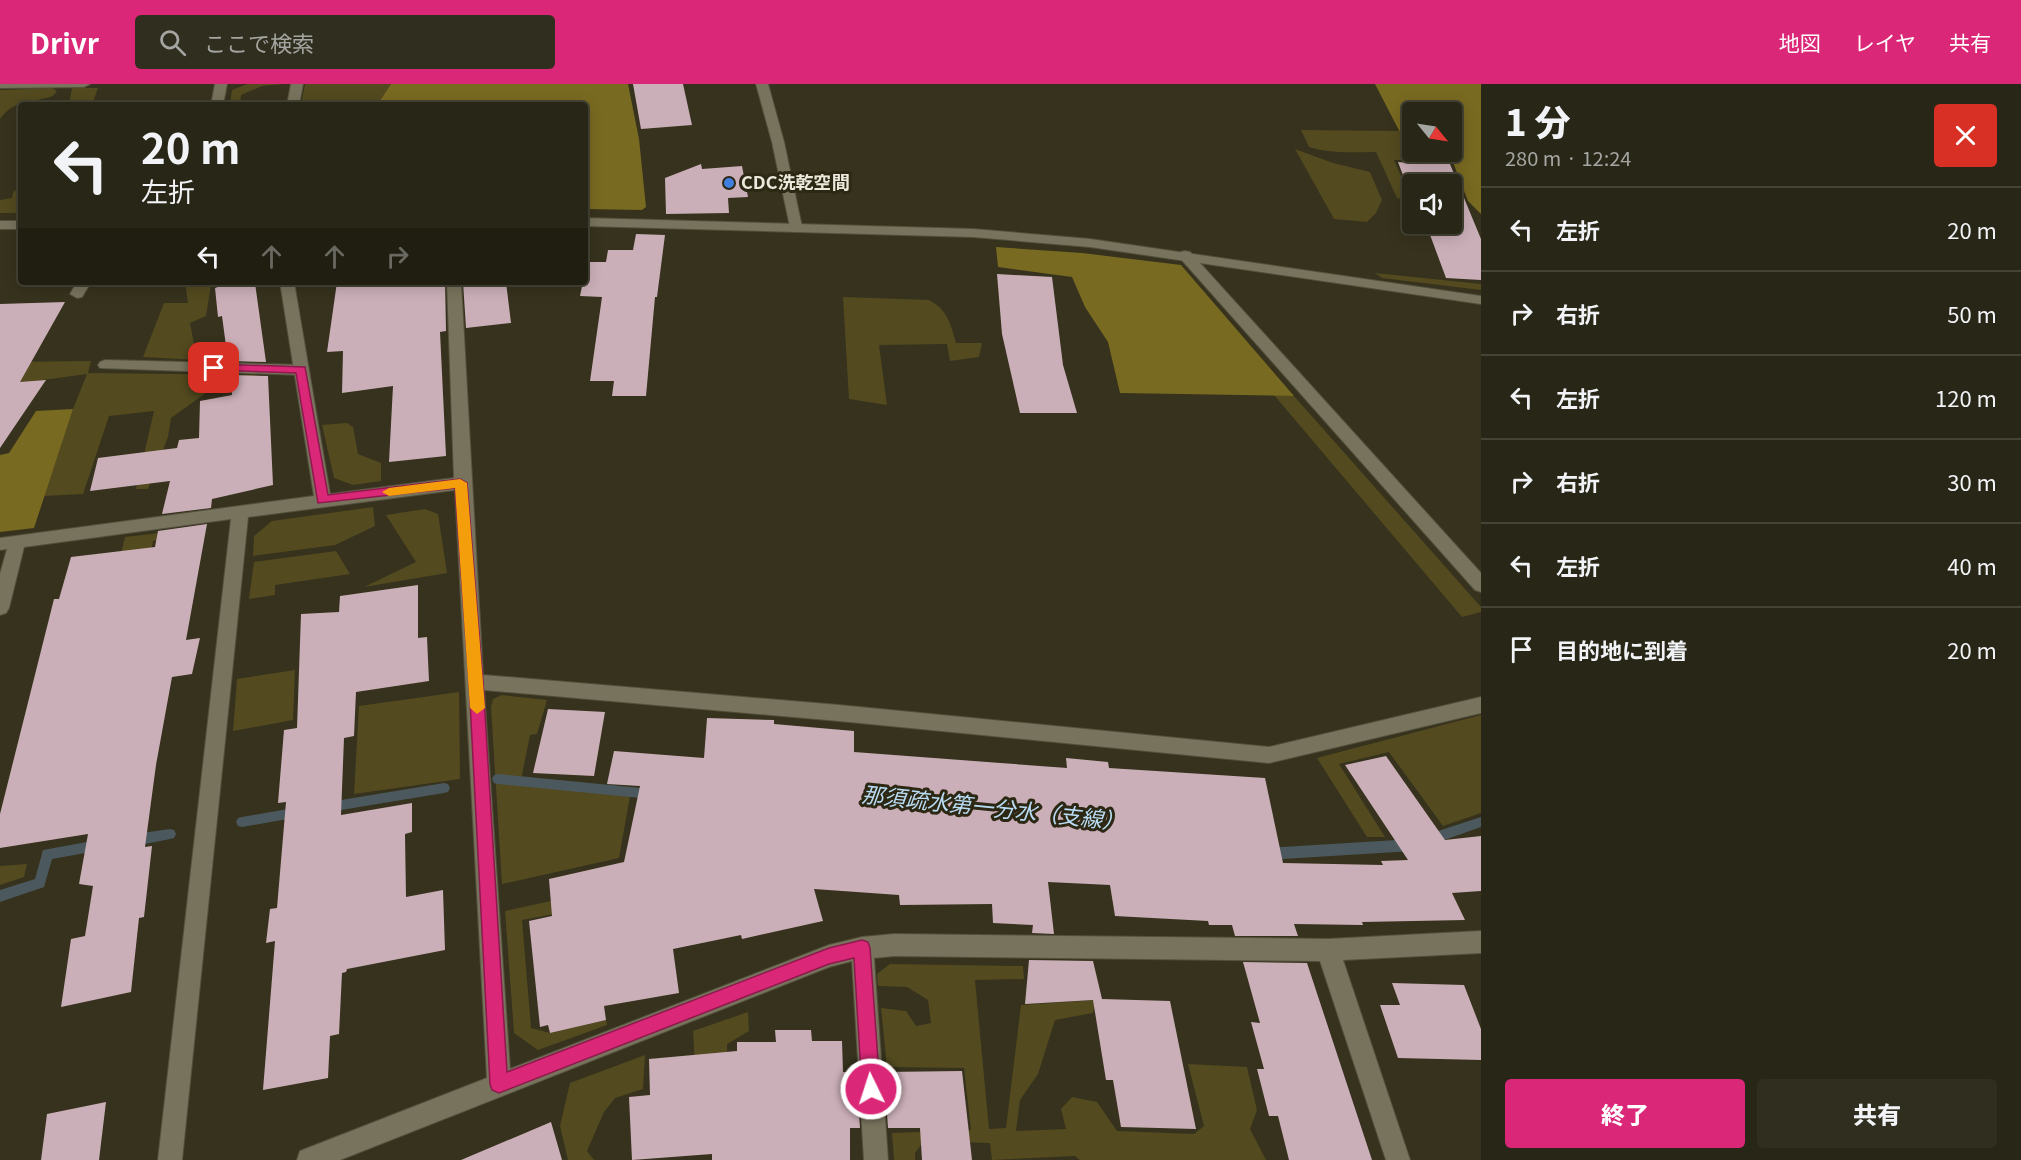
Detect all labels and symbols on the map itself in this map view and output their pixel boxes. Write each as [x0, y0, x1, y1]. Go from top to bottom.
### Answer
north arrow [1402, 102, 1462, 162]
place label: CDC洗乾空間 [741, 168, 849, 194]
marker: CDC洗乾空間 [722, 176, 736, 190]
pin [188, 342, 239, 393]
water label: 那須疏水第一分水（支線） [860, 776, 1126, 836]
position arrow [839, 1057, 903, 1121]

